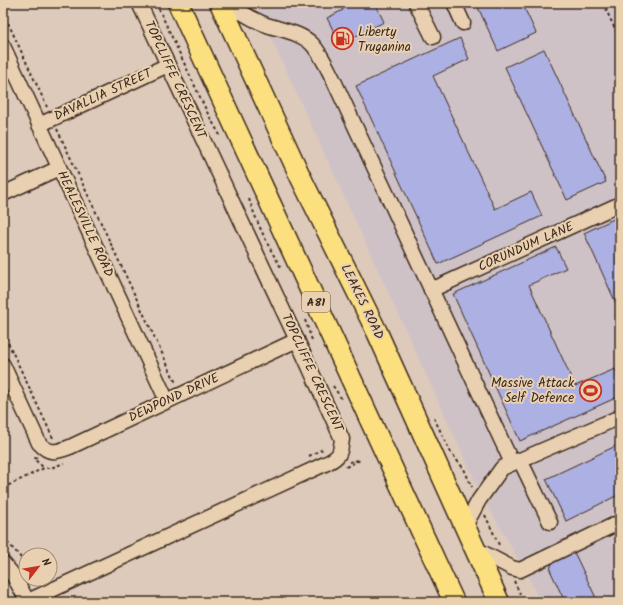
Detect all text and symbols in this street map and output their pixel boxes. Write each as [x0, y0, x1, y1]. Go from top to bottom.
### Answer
street label: TOPCLIFFE CRESCENT [138, 17, 212, 144]
place label: Liberty Truganina [358, 22, 411, 58]
fuel station icon: Liberty Truganina [330, 26, 356, 52]
street label: DAVALLIA STREET [50, 63, 156, 127]
street label: HEALESVILLE ROAD [51, 167, 119, 281]
street label: CORUNDUM LANE [475, 216, 578, 278]
street label: LEAKES ROAD [335, 261, 389, 343]
road number: A81 [302, 292, 330, 312]
street label: TOPCLIFFE CRESCENT [275, 310, 349, 437]
street label: DEWPOND DRIVE [125, 368, 223, 428]
place label: Massive Attack Self Defence [491, 373, 575, 409]
sports icon: Massive Attack Self Defence [577, 377, 603, 403]
north arrow [18, 547, 58, 587]
text: N [36, 555, 55, 570]

